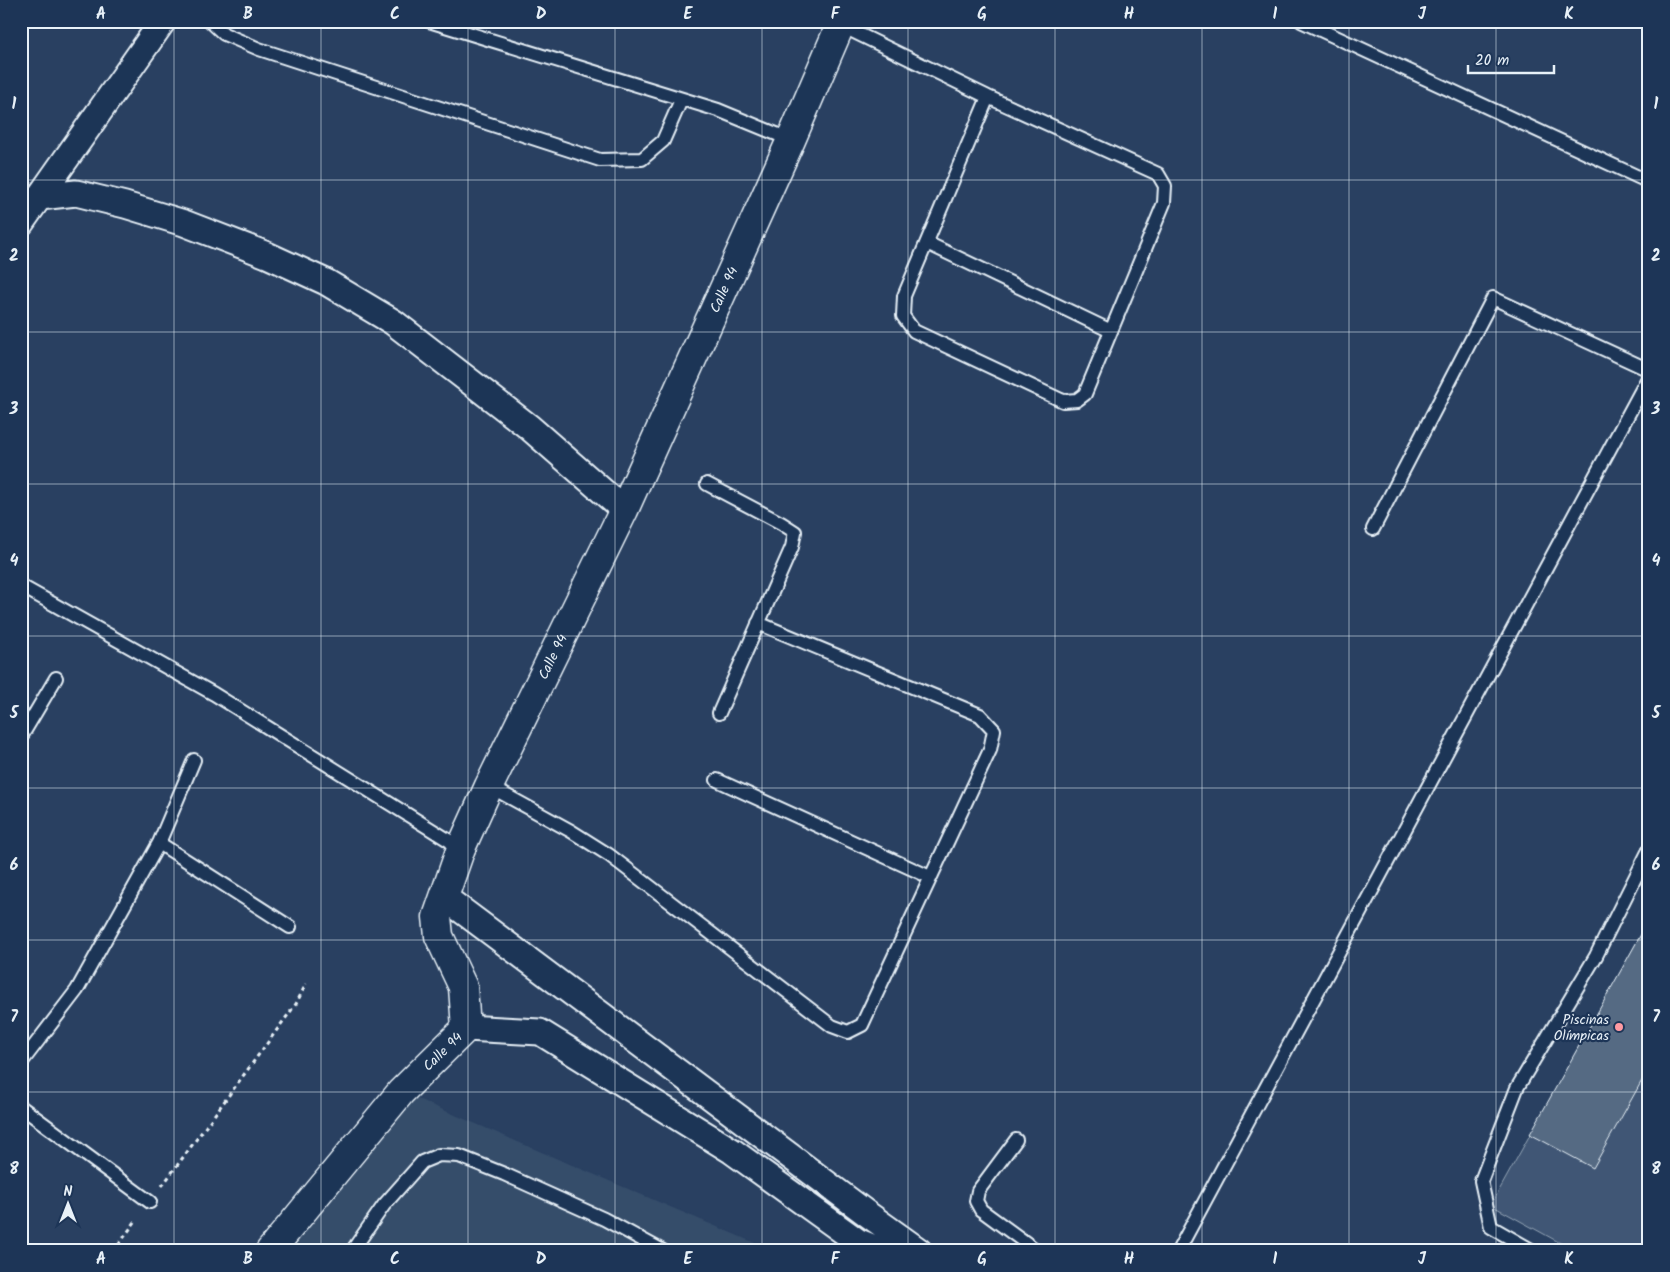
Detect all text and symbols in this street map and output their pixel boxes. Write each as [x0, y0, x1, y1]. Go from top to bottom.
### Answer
text: A [96, 2, 106, 27]
text: B [243, 2, 253, 27]
text: C [390, 2, 400, 27]
text: D [536, 2, 547, 27]
text: E [684, 2, 694, 27]
text: F [831, 2, 841, 27]
text: G [977, 2, 987, 27]
text: H [1124, 2, 1134, 27]
text: I [1273, 2, 1278, 27]
text: J [1418, 2, 1427, 27]
text: K [1564, 2, 1574, 27]
scale bar [1468, 42, 1554, 74]
text: 20 m [1475, 49, 1509, 73]
text: 1 [12, 92, 17, 117]
text: 1 [1654, 92, 1659, 117]
text: 2 [9, 244, 19, 269]
text: 2 [1651, 244, 1661, 269]
street label: Calle 94 [704, 263, 744, 317]
text: 3 [9, 397, 19, 422]
text: 3 [1651, 397, 1661, 422]
text: 4 [10, 549, 19, 574]
text: 4 [1652, 549, 1661, 574]
street label: Calle 94 [533, 630, 574, 684]
text: 5 [9, 701, 20, 726]
text: 5 [1651, 701, 1662, 726]
text: 6 [10, 853, 19, 878]
text: 6 [1652, 853, 1661, 878]
text: 7 [10, 1005, 18, 1030]
text: 7 [1652, 1005, 1660, 1030]
place label: Piscinas Olímpicas [1554, 1009, 1609, 1047]
marker: Piscinas Olímpicas [1613, 1021, 1625, 1033]
street label: Calle 94 [418, 1027, 468, 1077]
text: 8 [9, 1157, 19, 1182]
text: 8 [1651, 1157, 1661, 1182]
north arrow [42, 1180, 92, 1230]
text: N [64, 1181, 73, 1203]
text: A [96, 1247, 106, 1272]
text: B [243, 1247, 253, 1272]
text: C [390, 1247, 400, 1272]
text: D [536, 1247, 547, 1272]
text: E [684, 1247, 694, 1272]
text: F [831, 1247, 841, 1272]
text: G [977, 1247, 987, 1272]
text: H [1124, 1247, 1134, 1272]
text: I [1273, 1247, 1278, 1272]
text: J [1418, 1247, 1427, 1272]
text: K [1564, 1247, 1574, 1272]

